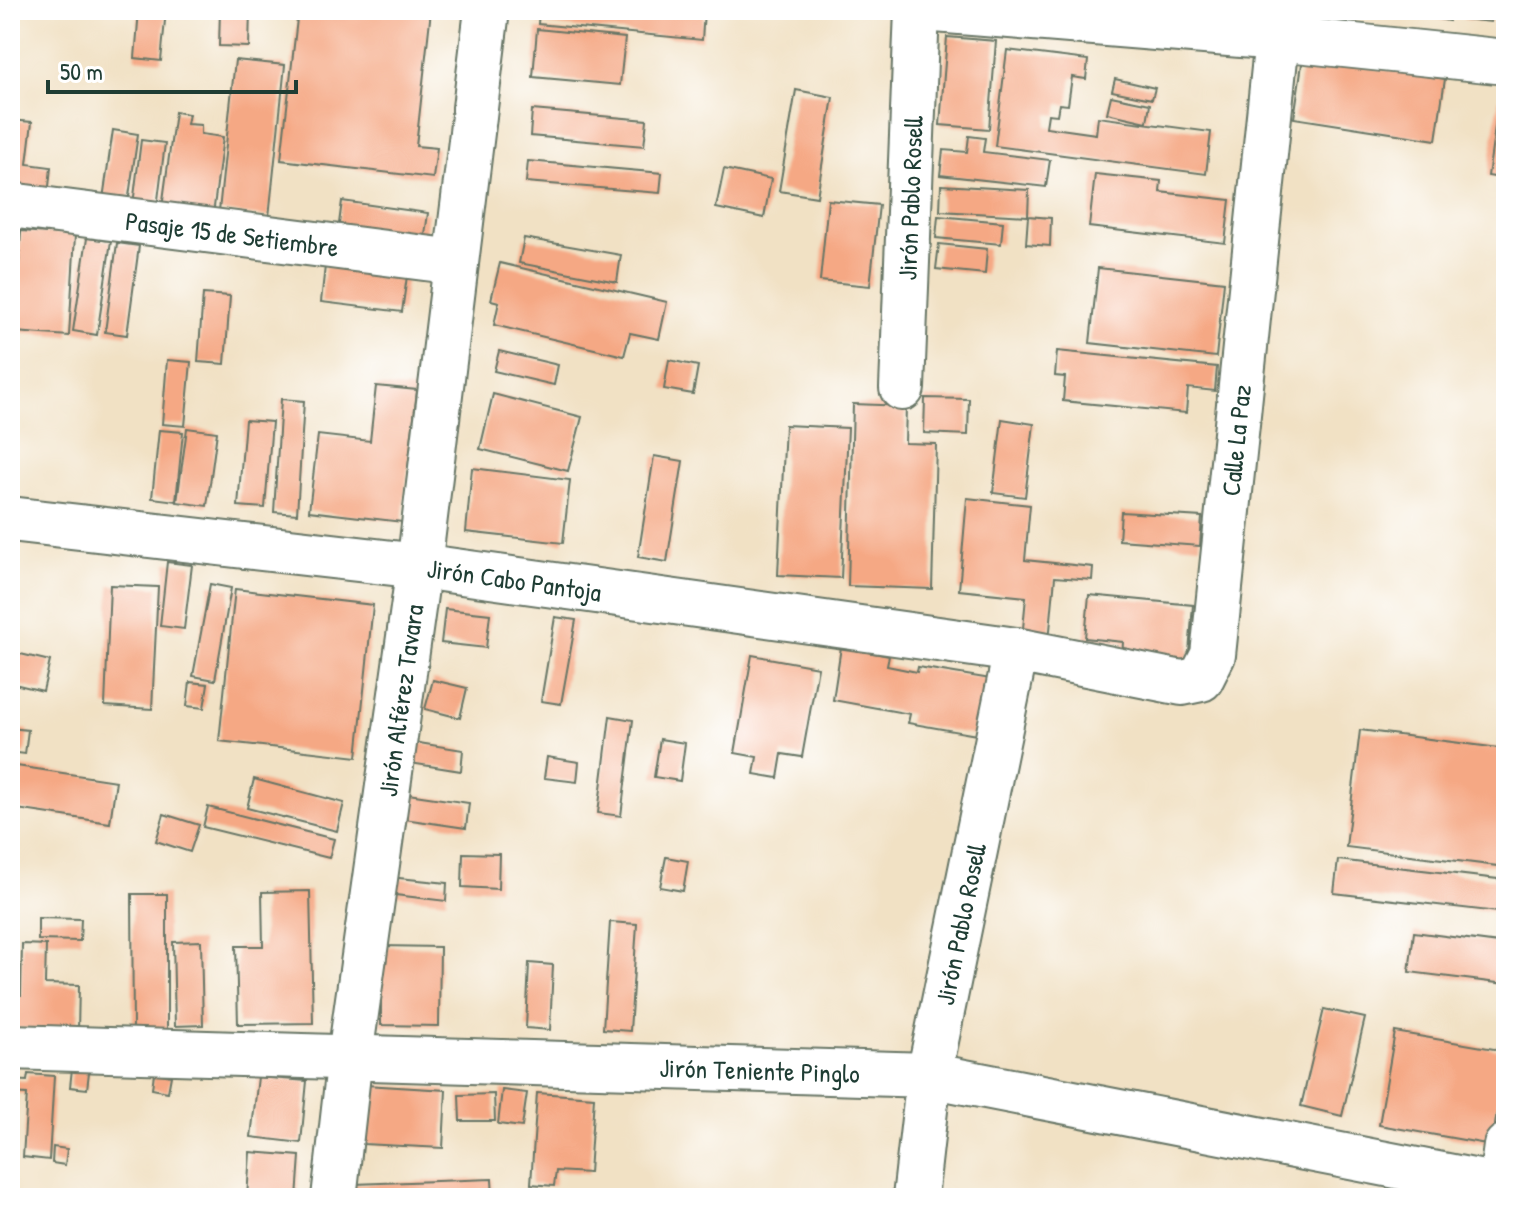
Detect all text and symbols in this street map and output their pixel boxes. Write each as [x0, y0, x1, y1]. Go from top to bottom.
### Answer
scale bar [48, 44, 296, 94]
text: 50 m [60, 55, 103, 87]
street label: Jirón Pablo Rosell [889, 115, 930, 281]
street label: Pasaje 15 de Setiembre [124, 202, 341, 264]
street label: Calle La Paz [1212, 383, 1258, 498]
street label: Jirón Cabo Pantoja [425, 550, 604, 609]
street label: Jirón Alférez Tavara [369, 602, 431, 799]
street label: Jirón Pablo Rosell [926, 839, 994, 1008]
street label: Jirón Teniente Pinglo [659, 1049, 860, 1090]

